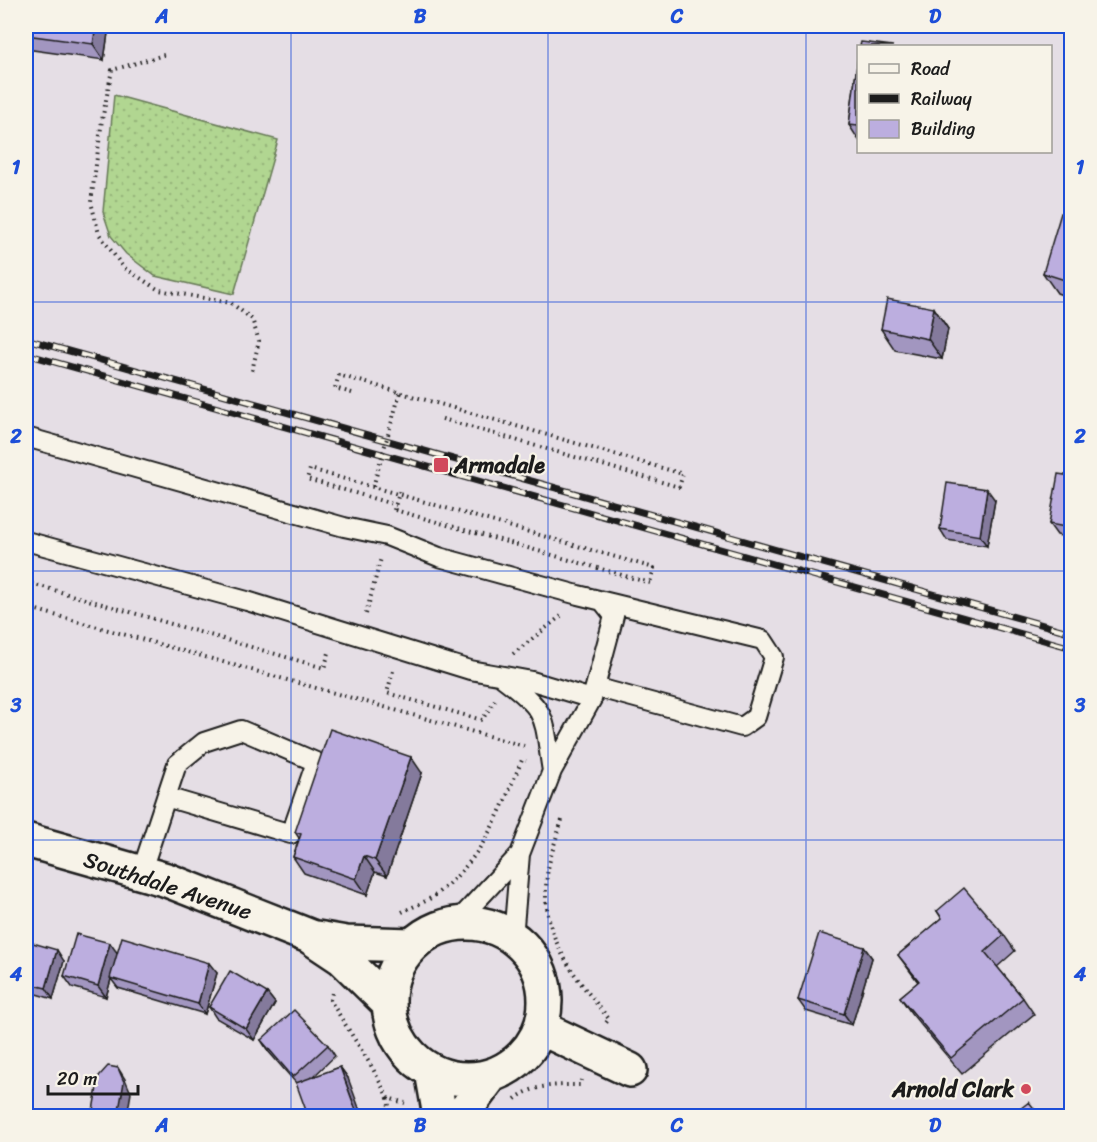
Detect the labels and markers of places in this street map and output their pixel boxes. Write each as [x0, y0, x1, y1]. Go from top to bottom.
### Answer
place label: Armadale [453, 446, 545, 485]
marker: Armadale [432, 456, 450, 474]
place label: Arnold Clark [891, 1070, 1015, 1109]
marker: Arnold Clark [1019, 1082, 1033, 1096]

